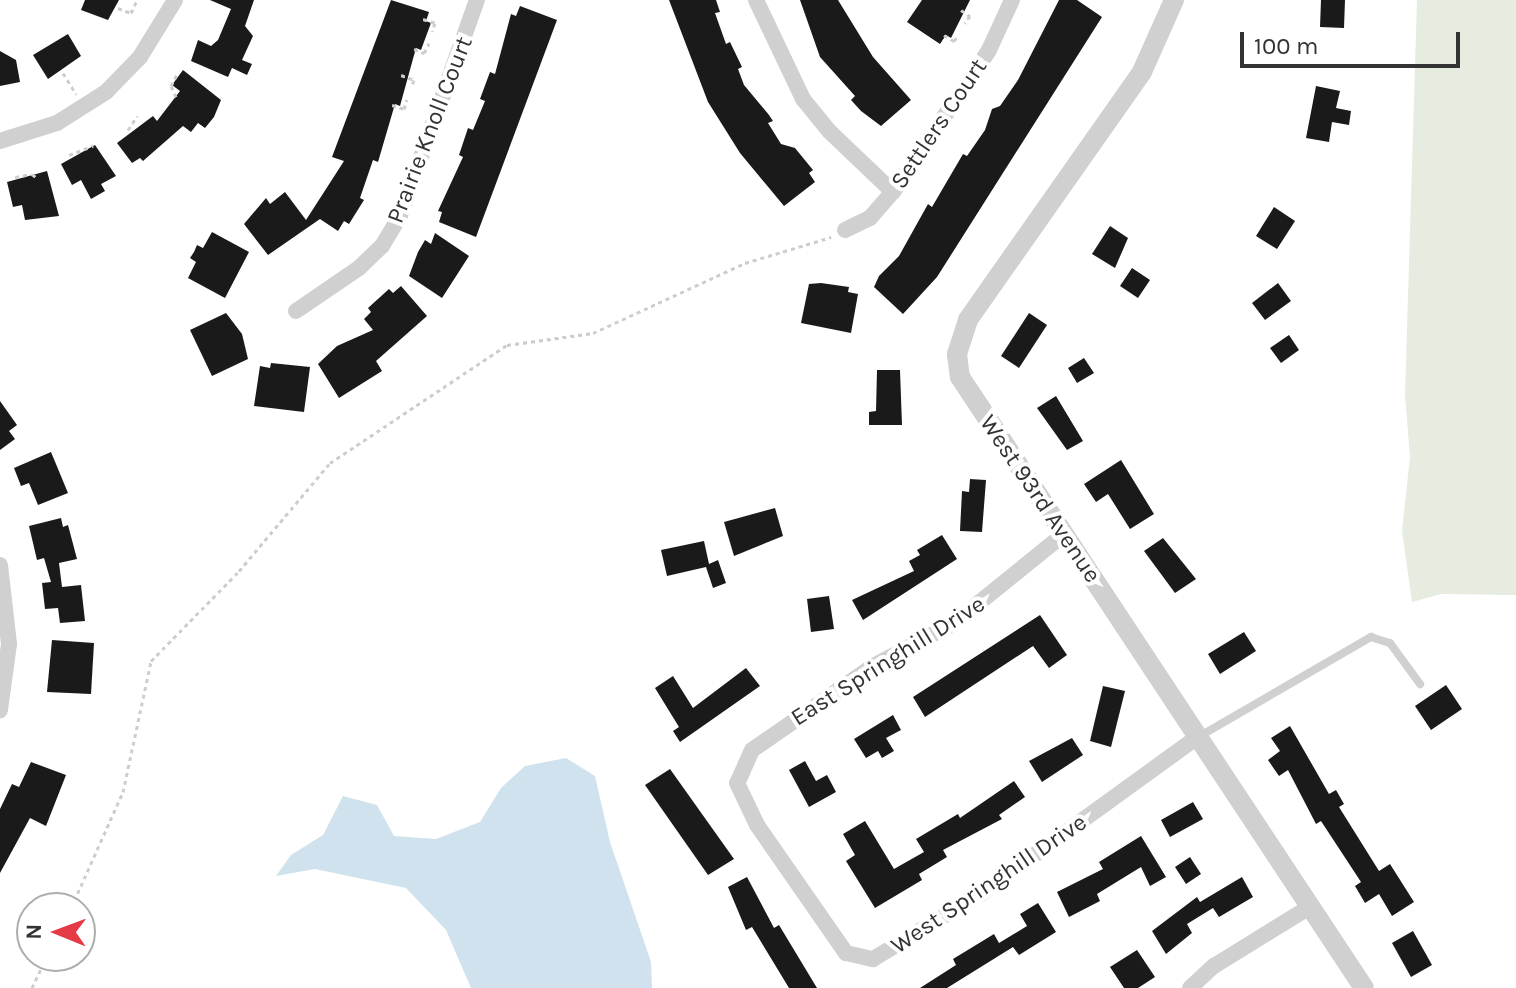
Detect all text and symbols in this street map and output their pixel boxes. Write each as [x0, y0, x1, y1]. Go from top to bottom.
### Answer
scale bar [1244, 16, 1464, 66]
text: 100 m [1254, 32, 1319, 60]
street label: Prairie Knoll Court [381, 33, 479, 227]
street label: Settlers Court [885, 53, 993, 195]
street label: West 93rd Avenue [973, 410, 1107, 588]
street label: East Springhill Drive [786, 590, 990, 732]
street label: West Springhill Drive [886, 808, 1092, 960]
north arrow [16, 892, 96, 972]
text: N [21, 923, 47, 940]

